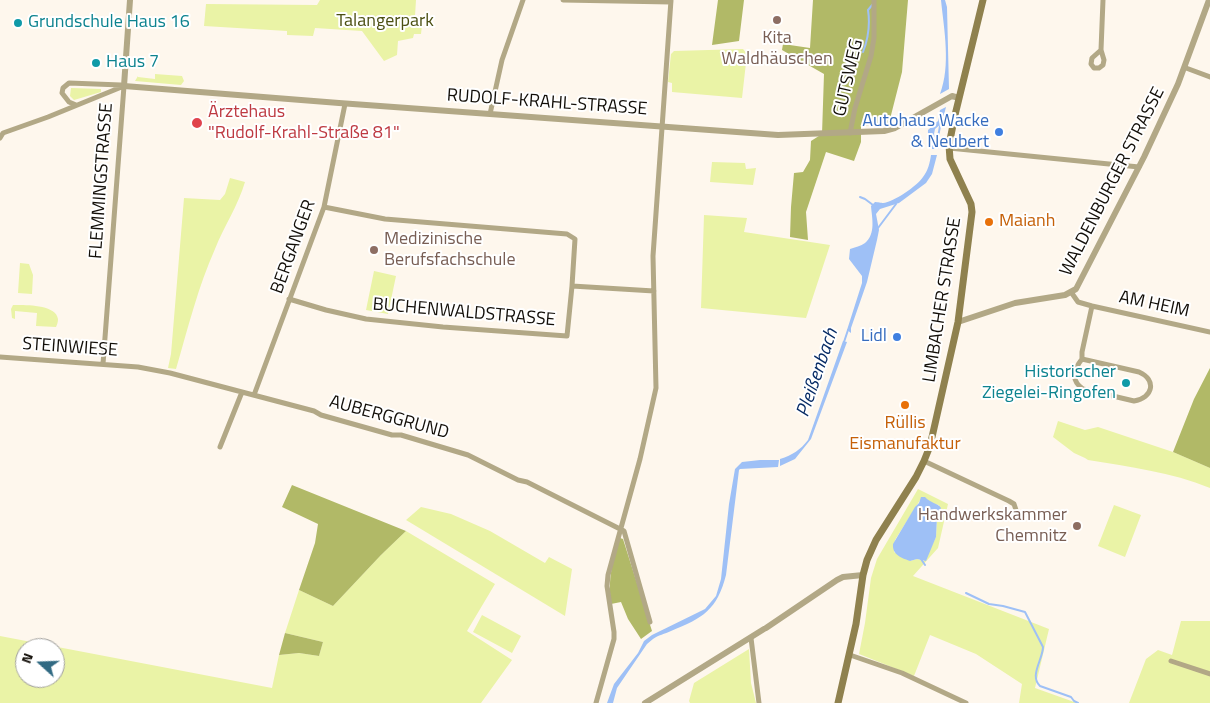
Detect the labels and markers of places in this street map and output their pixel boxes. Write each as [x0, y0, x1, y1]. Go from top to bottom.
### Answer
place label: Grundschule Haus 16 [28, 12, 190, 34]
marker: Kita Waldhäuschen [771, 14, 783, 26]
marker: Grundschule Haus 16 [12, 17, 24, 29]
place label: Kita Waldhäuschen [721, 28, 833, 70]
place label: Haus 7 [106, 52, 159, 74]
marker: Haus 7 [90, 57, 102, 69]
place label: Ärztehaus "Rudolf-Krahl-Straße 81" [208, 102, 400, 144]
place label: Autohaus Wacke & Neubert [862, 111, 989, 154]
marker: Ärztehaus "Rudolf-Krahl-Straße 81" [190, 116, 204, 130]
marker: Autohaus Wacke & Neubert [993, 126, 1005, 138]
place label: Maianh [999, 211, 1055, 233]
marker: Maianh [983, 216, 995, 228]
place label: Medizinische Berufsfachschule [384, 229, 515, 272]
marker: Medizinische Berufsfachschule [368, 244, 380, 256]
place label: Lidl [861, 326, 887, 348]
marker: Lidl [891, 331, 903, 343]
place label: Historischer Ziegelei-Ringofen [982, 362, 1116, 404]
marker: Historischer Ziegelei-Ringofen [1120, 377, 1132, 389]
marker: Rüllis Eismanufaktur [899, 399, 911, 411]
place label: Rüllis Eismanufaktur [849, 413, 961, 456]
place label: Handwerkskammer Chemnitz [918, 505, 1067, 548]
marker: Handwerkskammer Chemnitz [1071, 520, 1083, 532]

